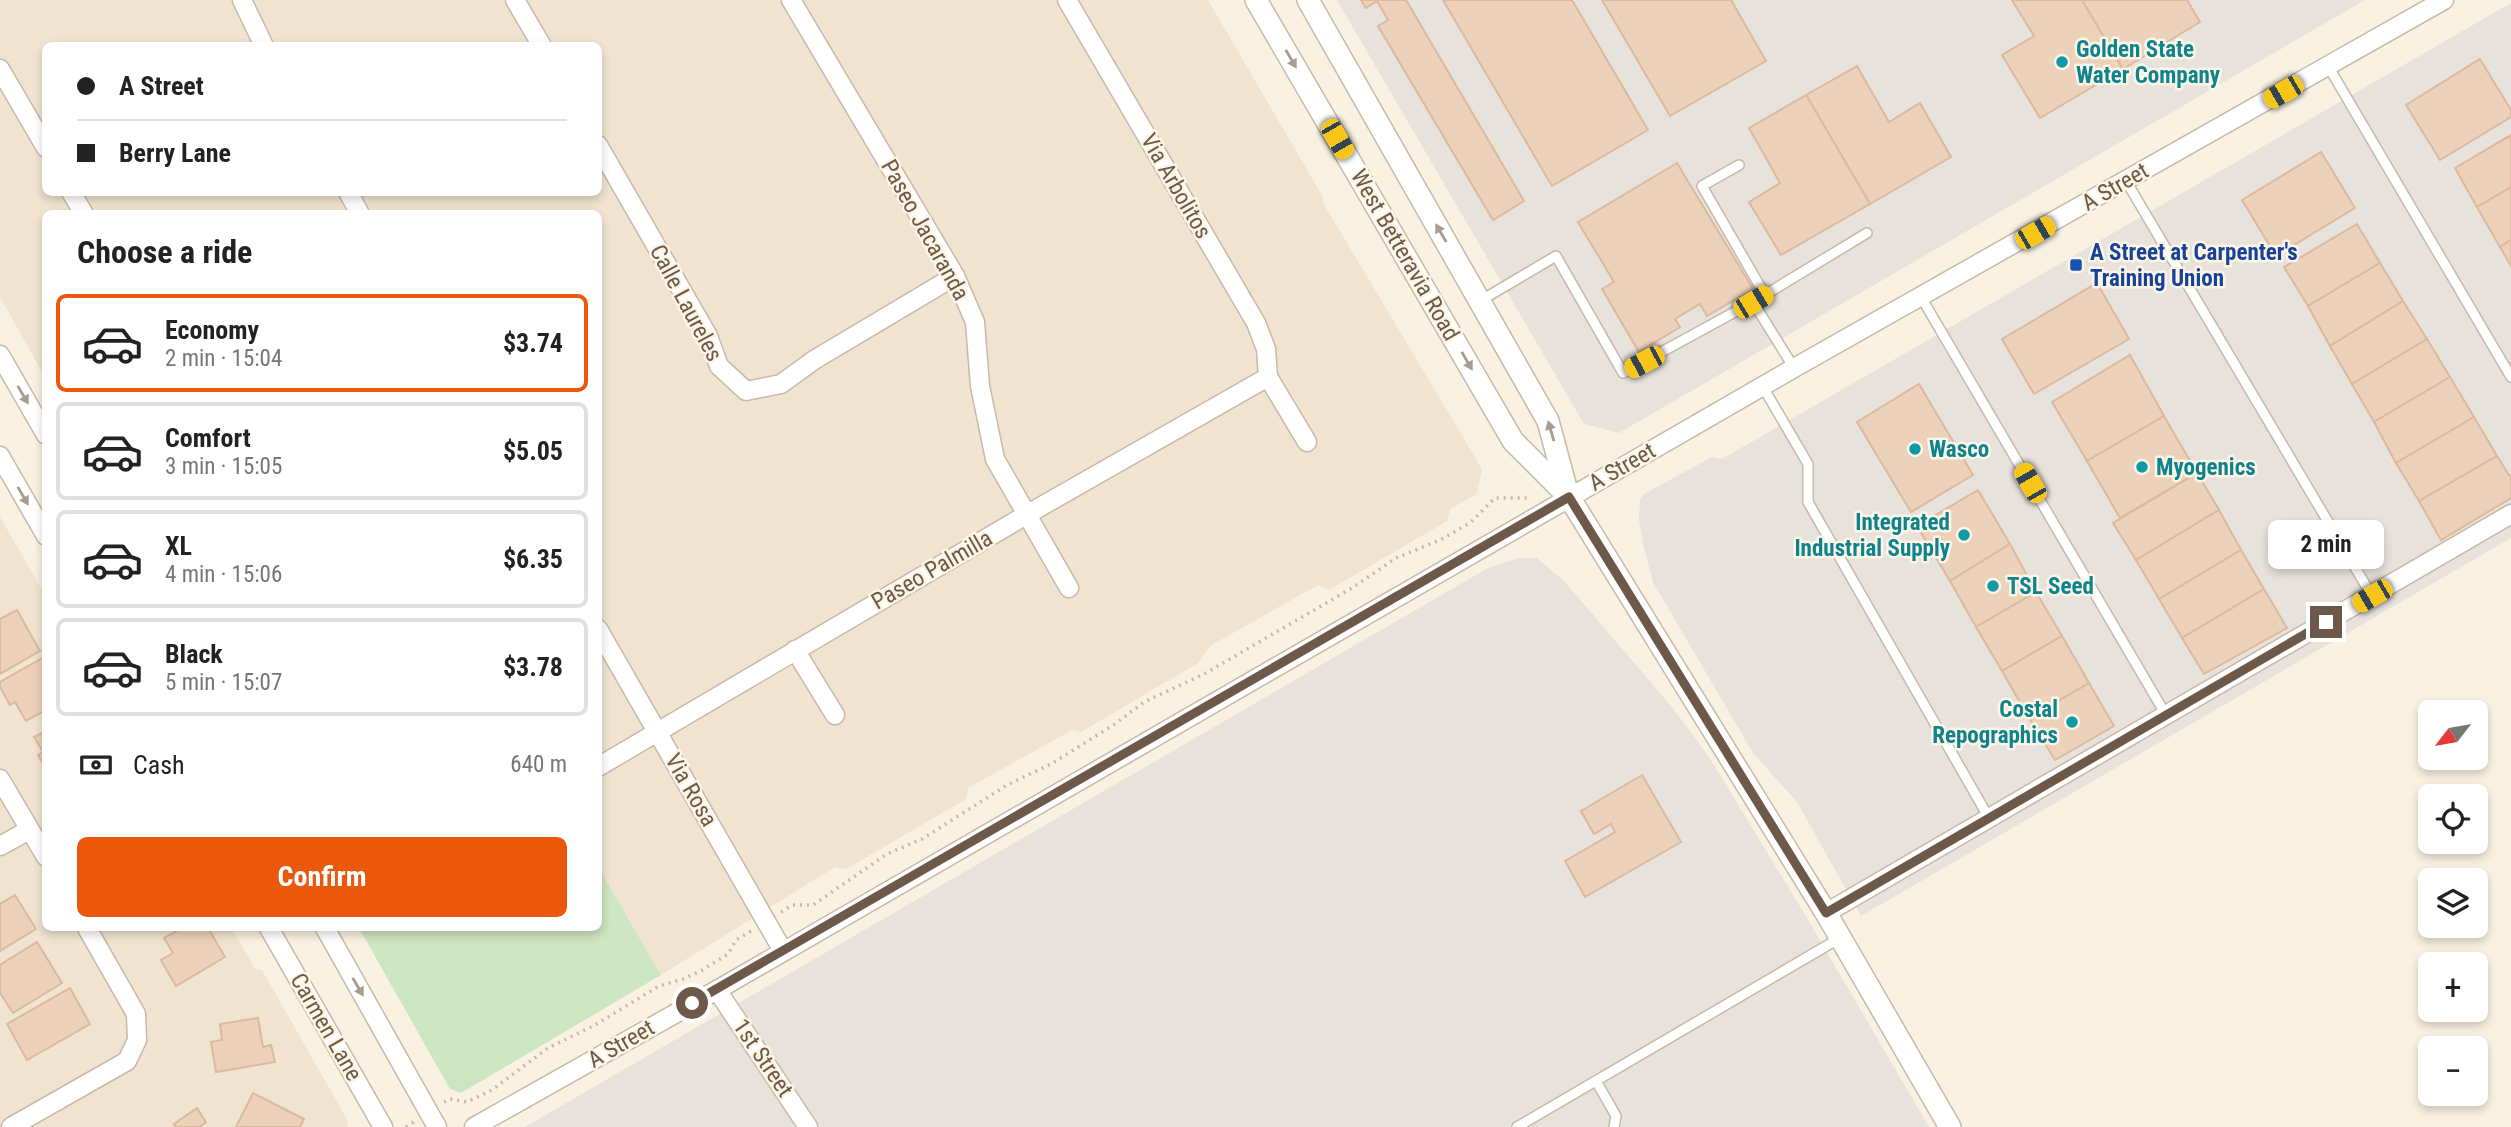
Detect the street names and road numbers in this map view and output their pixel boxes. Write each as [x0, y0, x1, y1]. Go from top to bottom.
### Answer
street label: Via Arbolitos [1135, 129, 1217, 243]
street label: Paseo Jacaranda [875, 155, 975, 305]
street label: A Street [2077, 157, 2153, 217]
street label: West Betteravia Road [1345, 165, 1465, 345]
street label: Calle Laureles [644, 240, 728, 366]
street label: A Street [1584, 437, 1660, 497]
street label: Paseo Palmilla [867, 525, 997, 615]
street label: Via Rosa [659, 749, 723, 831]
street label: Carmen Lane [284, 969, 368, 1085]
street label: A Street [583, 1014, 659, 1074]
street label: 1st Street [727, 1014, 799, 1102]

